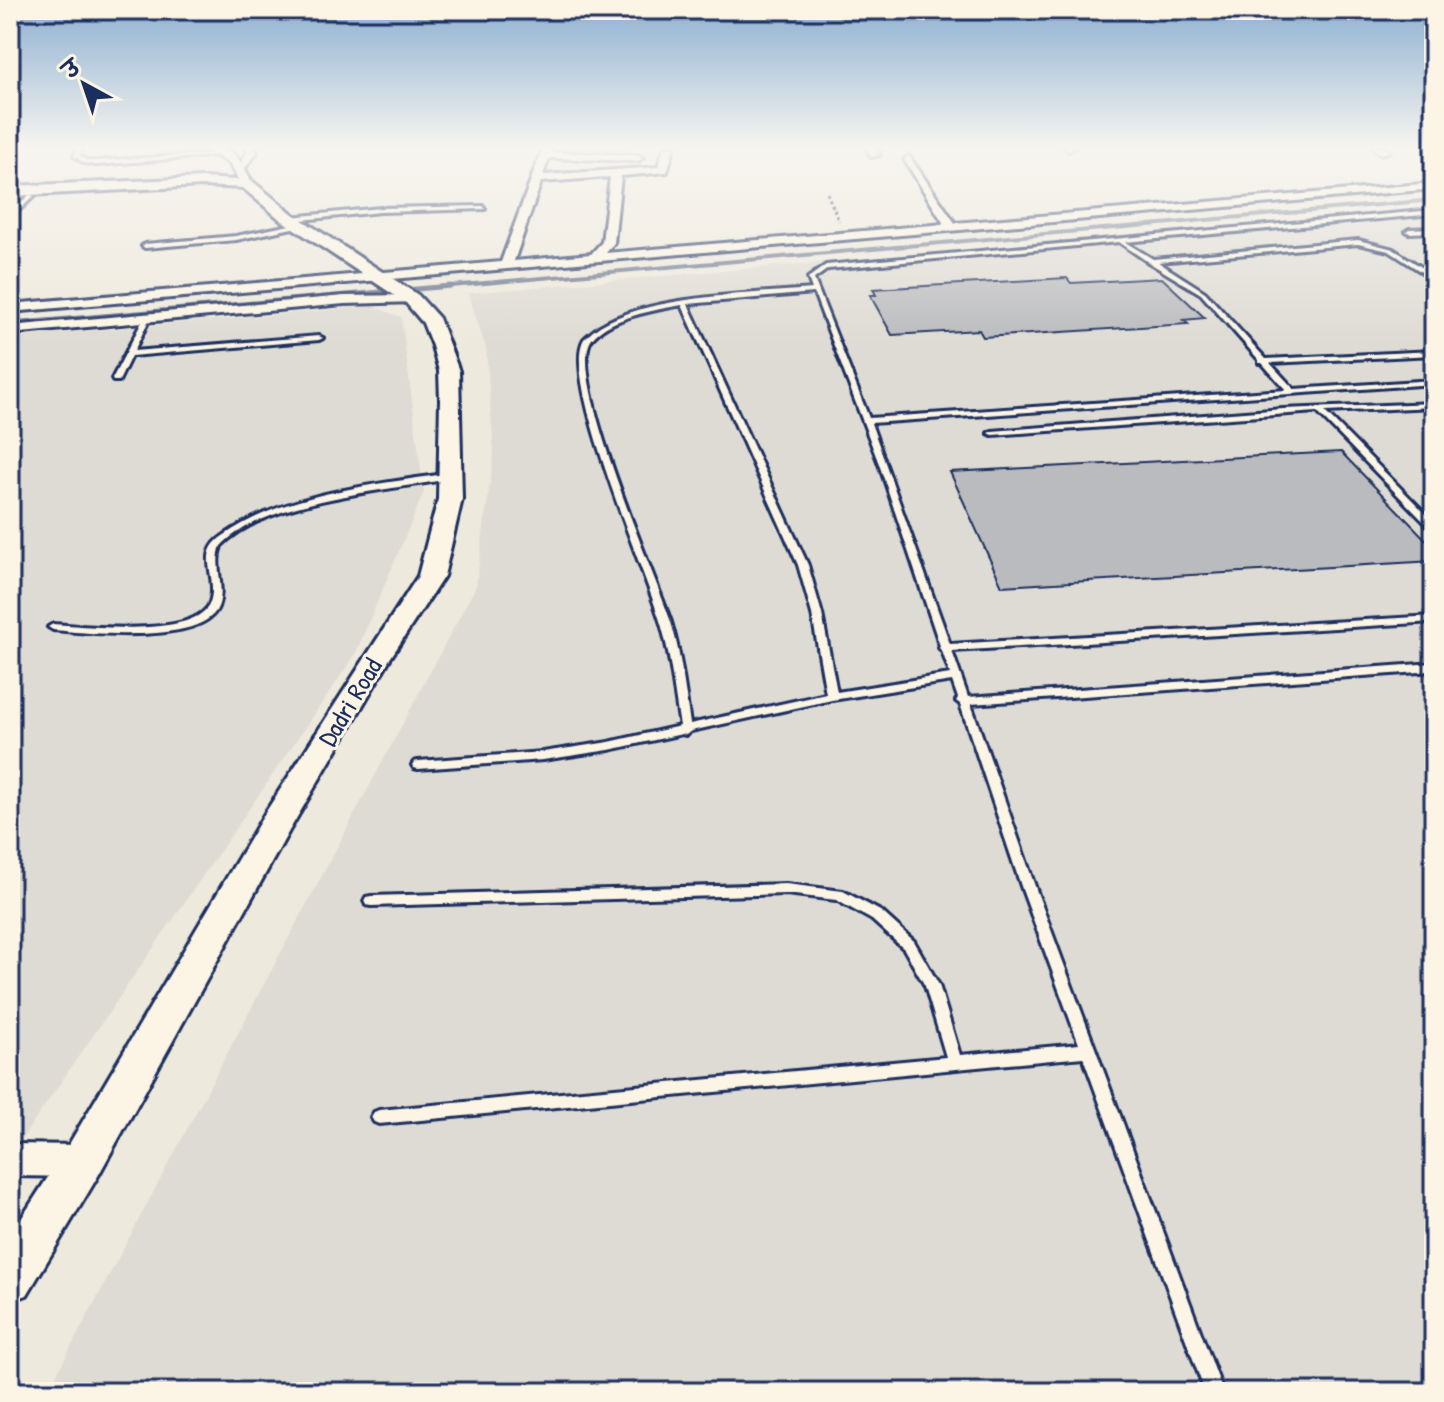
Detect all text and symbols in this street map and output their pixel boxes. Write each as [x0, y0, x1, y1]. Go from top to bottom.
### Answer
north arrow [44, 44, 124, 124]
text: उ [54, 51, 88, 86]
street label: Dadri Road [310, 651, 390, 752]

